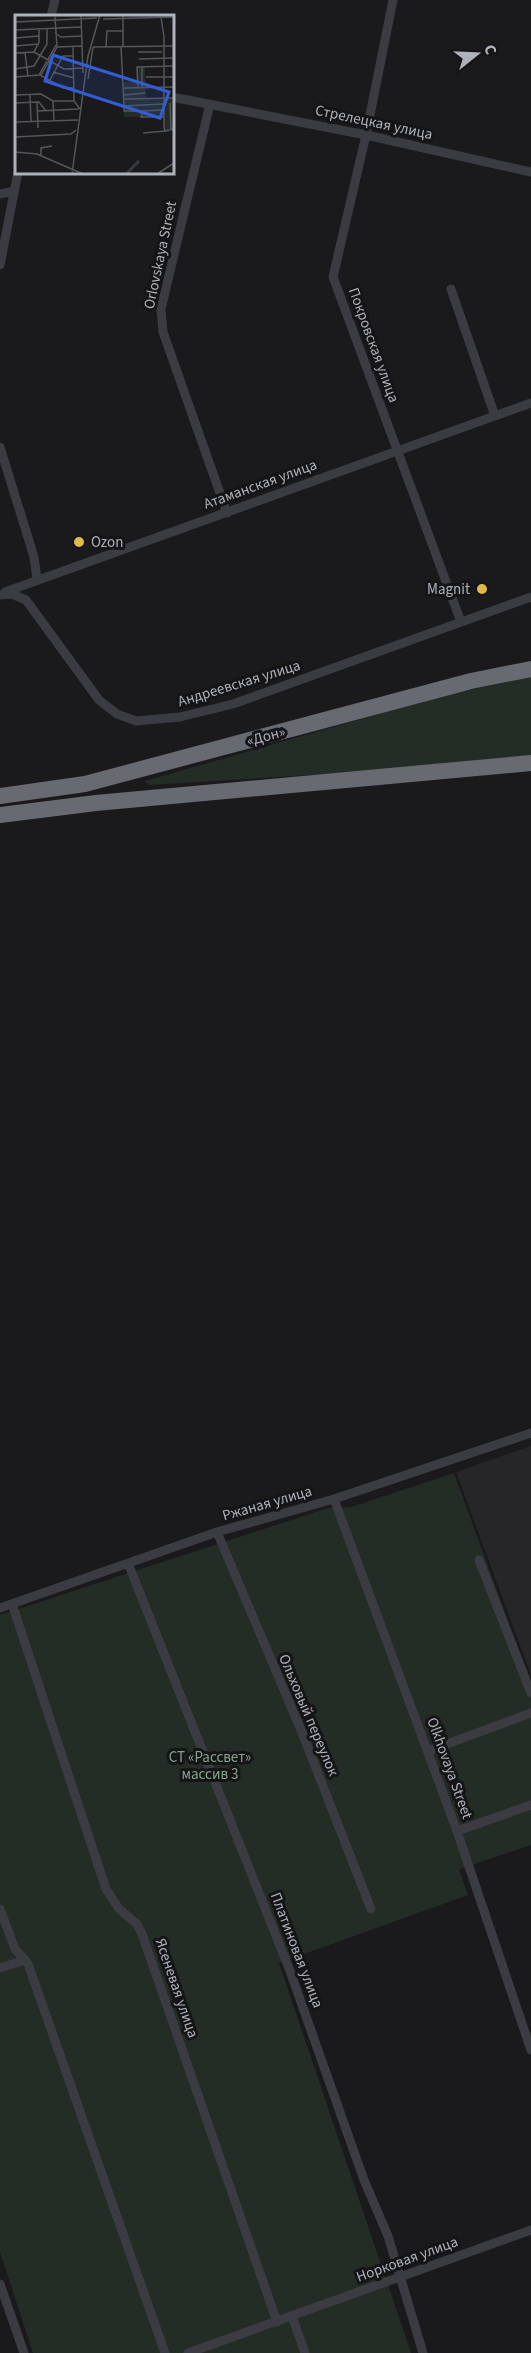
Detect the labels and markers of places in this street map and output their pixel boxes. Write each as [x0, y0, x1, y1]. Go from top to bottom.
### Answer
place label: Ozon [91, 532, 123, 553]
marker: Ozon [72, 535, 86, 549]
place label: Magnit [427, 579, 470, 600]
marker: Magnit [475, 582, 489, 596]

